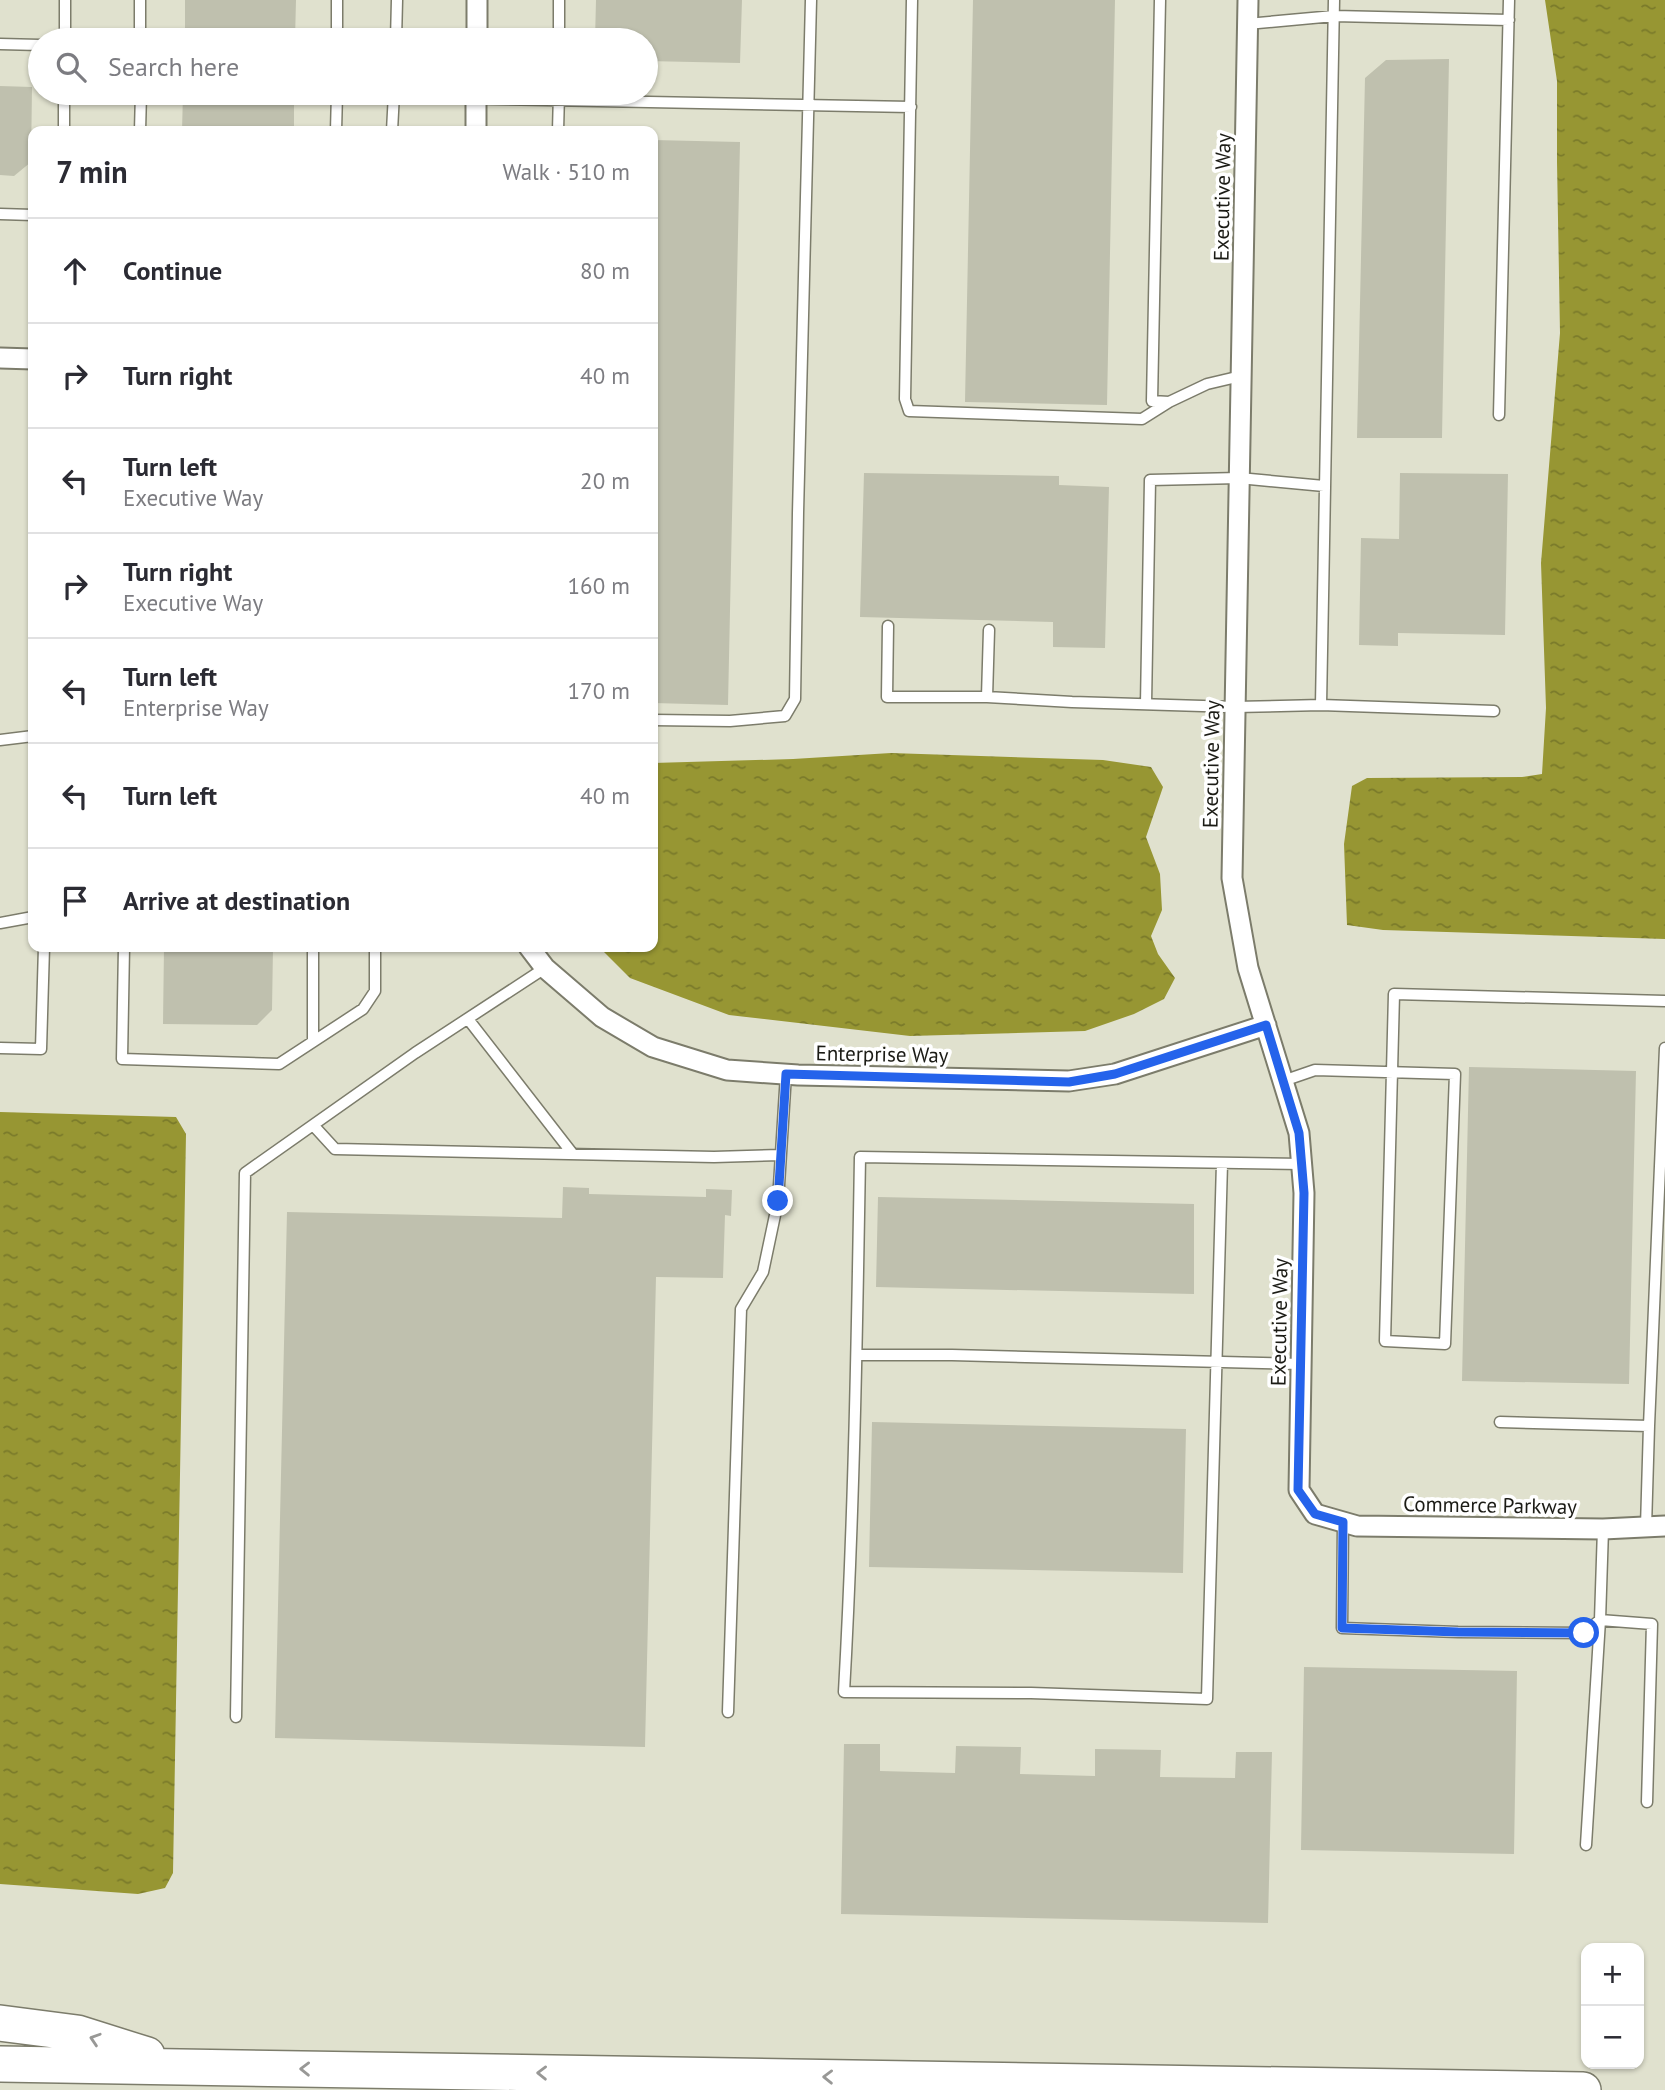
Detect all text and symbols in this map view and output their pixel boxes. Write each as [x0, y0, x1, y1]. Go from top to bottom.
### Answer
search box [28, 28, 658, 105]
icon: search [52, 48, 90, 86]
text: Search here [108, 50, 239, 83]
street label: Executive Way [1207, 133, 1237, 261]
text: 7 min [56, 152, 128, 191]
text: Walk · 510 m [503, 157, 630, 186]
icon: ahead [56, 252, 94, 290]
text: Continue [123, 254, 222, 287]
text: 80 m [580, 256, 630, 285]
icon: right [56, 357, 94, 395]
text: Turn right [123, 359, 232, 392]
text: 40 m [580, 361, 630, 390]
text: Turn left [123, 450, 217, 483]
icon: left [56, 462, 94, 500]
text: 20 m [580, 466, 630, 495]
text: Executive Way [123, 483, 263, 512]
text: Turn right [123, 555, 232, 588]
icon: right [56, 567, 94, 605]
text: 160 m [568, 571, 630, 600]
text: Executive Way [123, 588, 263, 617]
text: Turn left [123, 660, 217, 693]
icon: left [56, 672, 94, 710]
text: 170 m [568, 676, 630, 705]
text: Enterprise Way [123, 693, 269, 722]
street label: Executive Way [1196, 700, 1226, 828]
icon: left [56, 777, 94, 815]
text: Turn left [123, 779, 217, 812]
text: 40 m [580, 781, 630, 810]
icon: arrive [56, 882, 94, 920]
text: Arrive at destination [123, 884, 350, 917]
street label: Enterprise Way [815, 1039, 949, 1069]
route end [762, 1185, 793, 1216]
street label: Executive Way [1264, 1258, 1294, 1386]
street label: Commerce Parkway [1403, 1490, 1577, 1520]
route start [1568, 1617, 1599, 1648]
map controls [1581, 1943, 1644, 2069]
button: + [1581, 1943, 1644, 2006]
button: − [1581, 2006, 1644, 2069]
one-way arrow [89, 2033, 102, 2047]
one-way arrow [299, 2061, 310, 2077]
one-way arrow [536, 2065, 547, 2080]
one-way arrow [823, 2070, 834, 2085]

